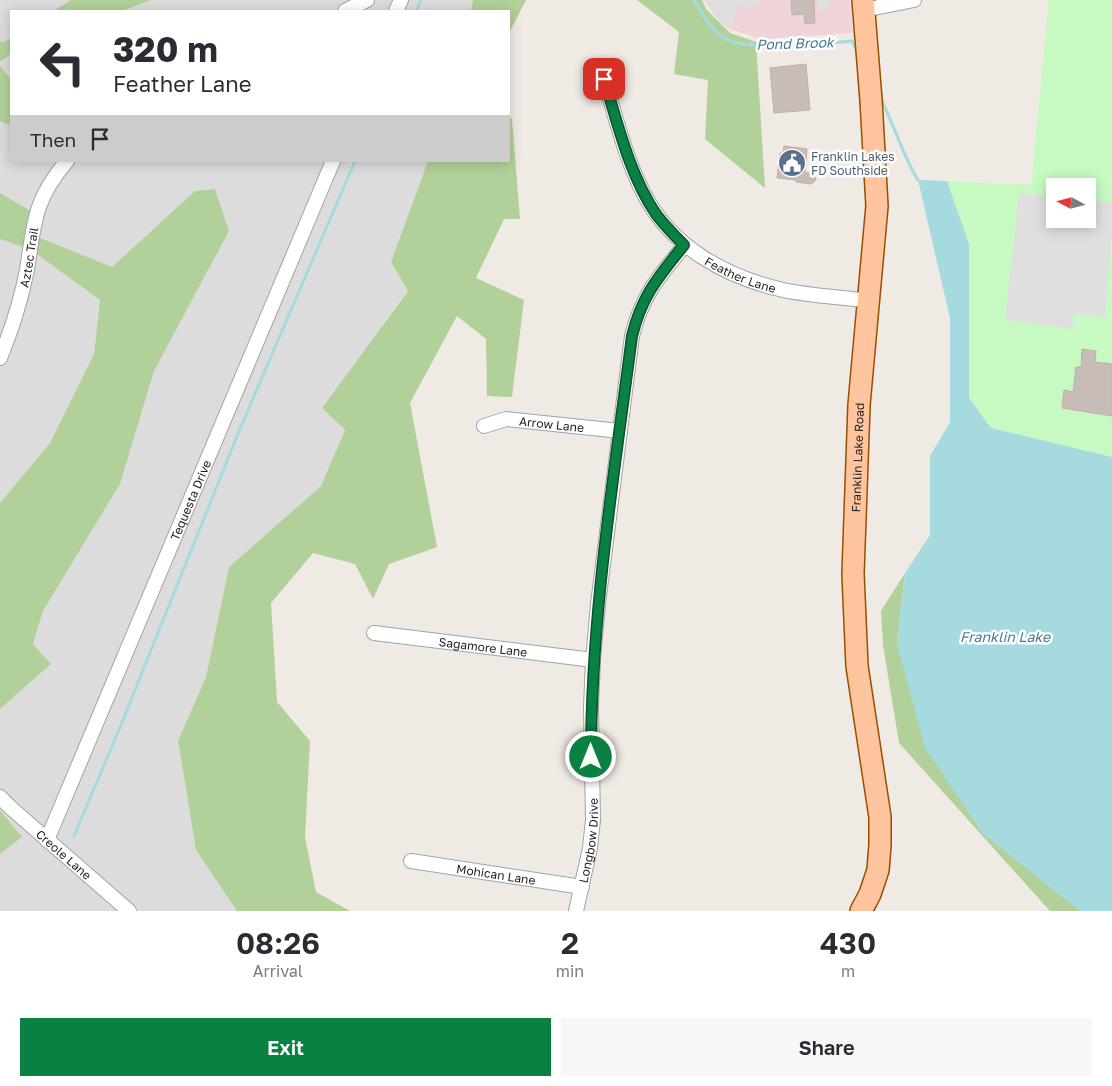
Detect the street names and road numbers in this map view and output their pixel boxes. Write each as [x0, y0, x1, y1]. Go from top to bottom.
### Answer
street label: Aztec Trail [16, 226, 41, 289]
street label: Feather Lane [702, 253, 778, 296]
street label: Franklin Lake Road [848, 402, 867, 513]
street label: Arrow Lane [518, 413, 585, 435]
street label: Tequesta Drive [167, 457, 214, 542]
street label: Sagamore Lane [438, 634, 528, 659]
street label: Longbow Drive [575, 798, 601, 884]
street label: Creole Lane [33, 826, 95, 883]
street label: Mohican Lane [455, 861, 537, 887]

